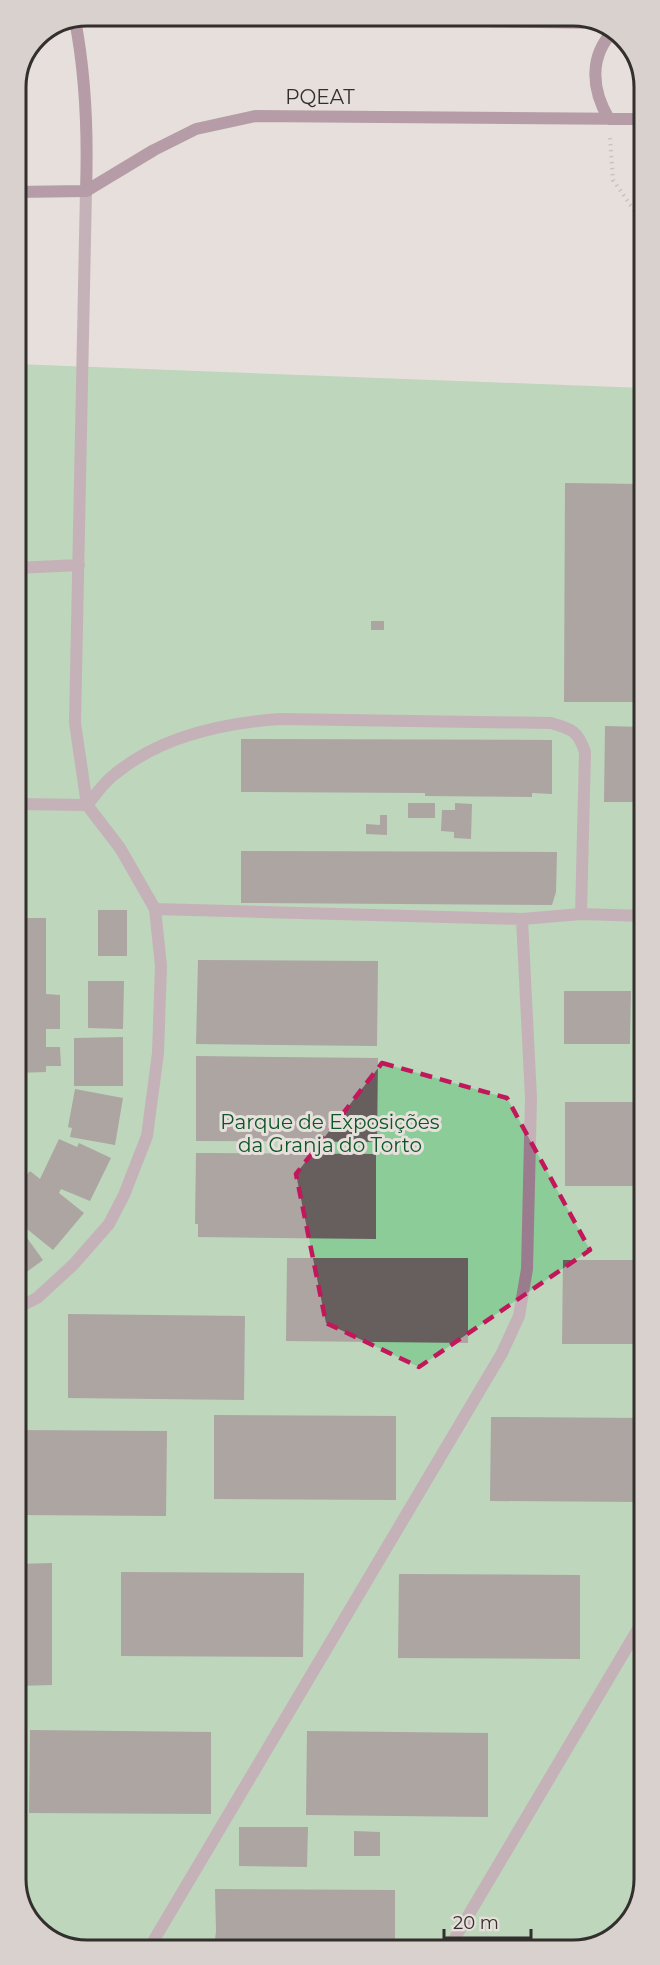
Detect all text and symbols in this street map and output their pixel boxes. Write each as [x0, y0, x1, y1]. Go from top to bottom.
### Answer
street label: PQEAT [285, 85, 355, 109]
park label: Parque de Exposições da Granja do Torto [220, 1110, 440, 1157]
scale bar [444, 1902, 531, 1940]
text: 20 m [453, 1912, 499, 1934]

